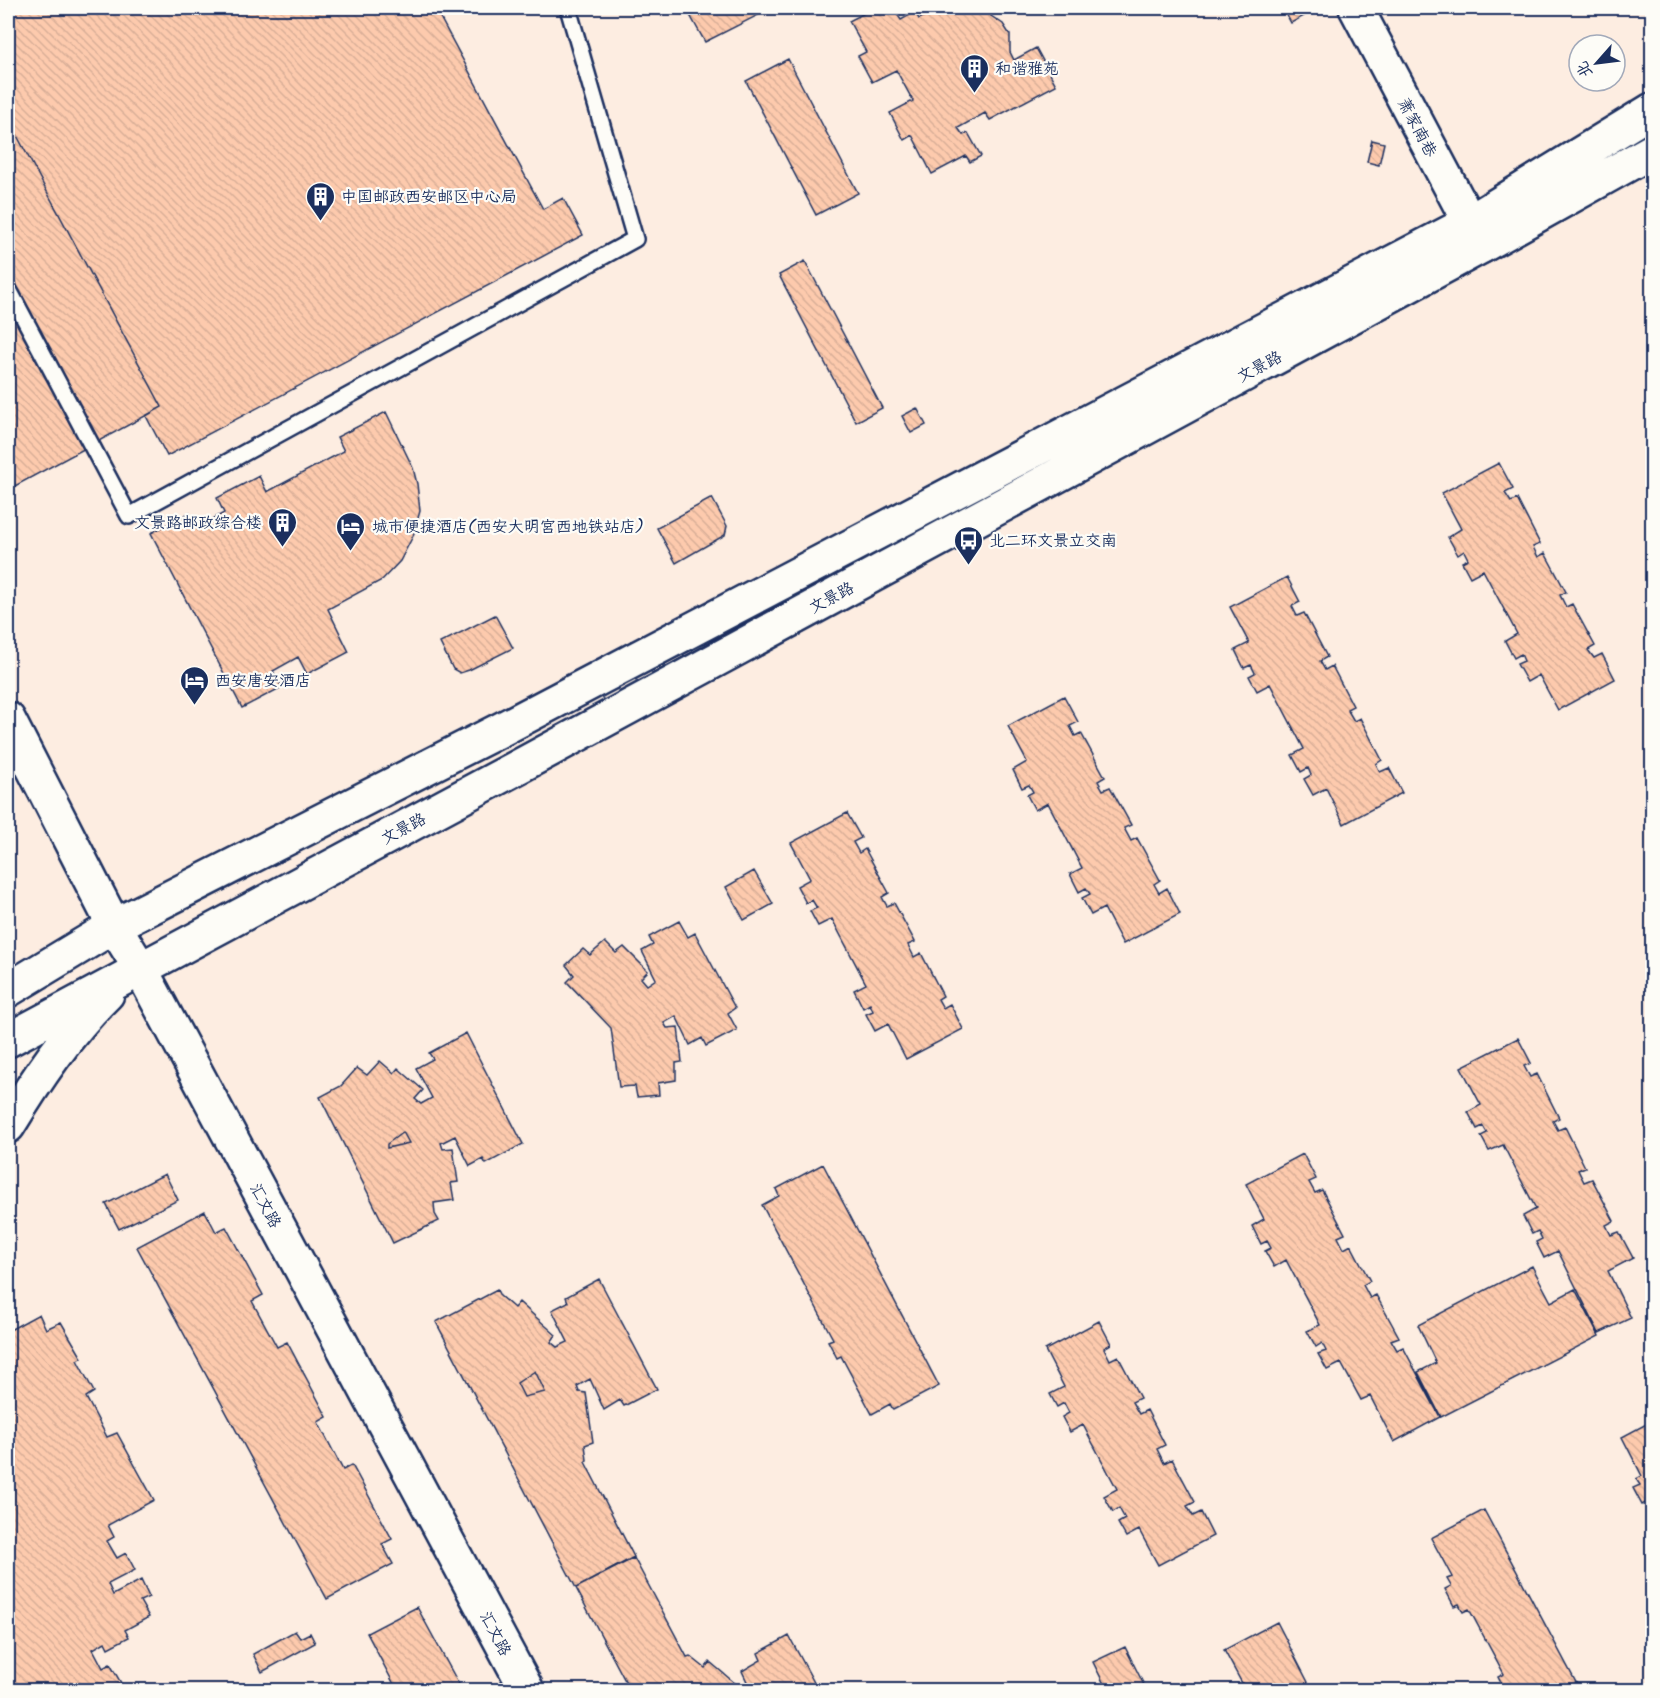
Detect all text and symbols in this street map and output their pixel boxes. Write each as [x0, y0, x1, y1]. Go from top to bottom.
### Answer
north arrow [1567, 33, 1627, 93]
building icon: 和谐雅苑 [958, 52, 990, 94]
text: 北 [1570, 56, 1600, 82]
place label: 和谐雅苑 [995, 57, 1059, 82]
street label: 萧家南巷 [1391, 94, 1443, 162]
building icon: 中国邮政西安邮区中心局 [304, 180, 336, 222]
place label: 中国邮政西安邮区中心局 [341, 185, 517, 210]
street label: 文景路 [1233, 345, 1287, 390]
building icon: 文景路邮政综合楼 [267, 506, 299, 548]
hotel icon: 城市便捷酒店(西安大明宫西地铁站店) [335, 510, 367, 552]
place label: 文景路邮政综合楼 [134, 511, 262, 536]
place label: 城市便捷酒店(西安大明宫西地铁站店) [372, 515, 644, 540]
bus stop icon: 北二环文景立交南 [952, 524, 984, 566]
place label: 北二环文景立交南 [989, 529, 1117, 554]
street label: 文景路 [805, 576, 859, 621]
hotel icon: 西安唐安酒店 [178, 664, 210, 706]
place label: 西安唐安酒店 [215, 669, 311, 694]
street label: 文景路 [377, 807, 431, 852]
street label: 汇文路 [242, 1179, 287, 1233]
street label: 汇文路 [472, 1607, 517, 1661]

